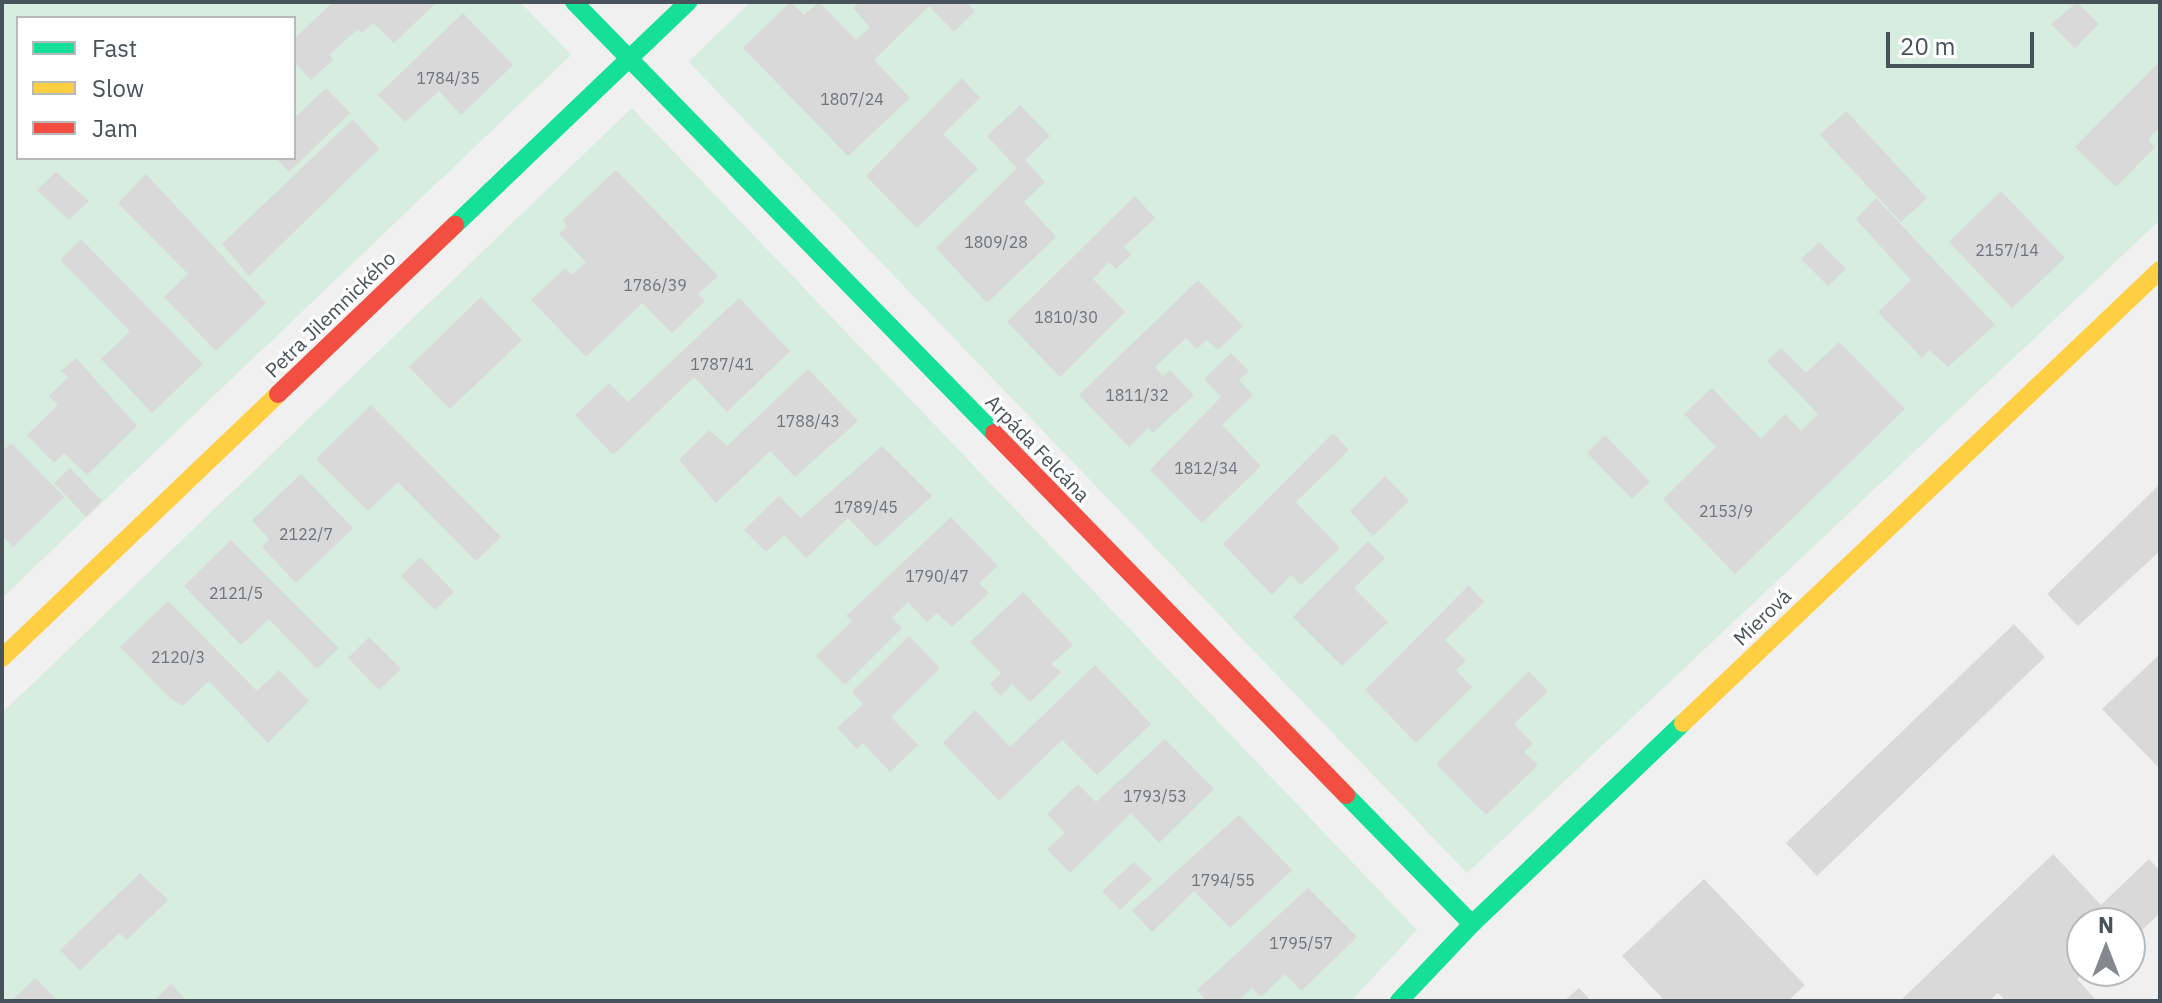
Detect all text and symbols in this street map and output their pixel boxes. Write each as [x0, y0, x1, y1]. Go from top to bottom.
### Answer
legend [16, 16, 296, 160]
scale bar [1890, 16, 2038, 66]
text: 20 m [1900, 30, 1955, 62]
text: Fast [92, 32, 137, 64]
house number: 1784/35 [416, 68, 480, 88]
text: Slow [92, 72, 144, 104]
house number: 1807/24 [820, 89, 884, 109]
text: Jam [92, 112, 138, 144]
house number: 1809/28 [964, 232, 1028, 252]
house number: 2157/14 [1975, 240, 2039, 260]
street label: Petra Jilemnického [260, 246, 400, 382]
house number: 1786/39 [623, 275, 687, 295]
house number: 1810/30 [1034, 307, 1098, 327]
house number: 1787/41 [690, 354, 754, 374]
house number: 1811/32 [1105, 385, 1169, 405]
street label: Arpáda Felcána [981, 390, 1095, 506]
house number: 1788/43 [776, 411, 840, 431]
house number: 1812/34 [1174, 458, 1238, 478]
house number: 1789/45 [834, 497, 898, 517]
house number: 2153/9 [1699, 501, 1753, 521]
house number: 2122/7 [279, 524, 333, 544]
house number: 1790/47 [905, 566, 969, 586]
house number: 2121/5 [209, 583, 263, 603]
street label: Mierová [1728, 584, 1796, 650]
house number: 2120/3 [151, 647, 205, 667]
house number: 1793/53 [1123, 786, 1187, 806]
house number: 1794/55 [1191, 870, 1255, 890]
north arrow [2066, 907, 2146, 987]
text: N [2098, 910, 2114, 939]
house number: 1795/57 [1269, 933, 1333, 953]

